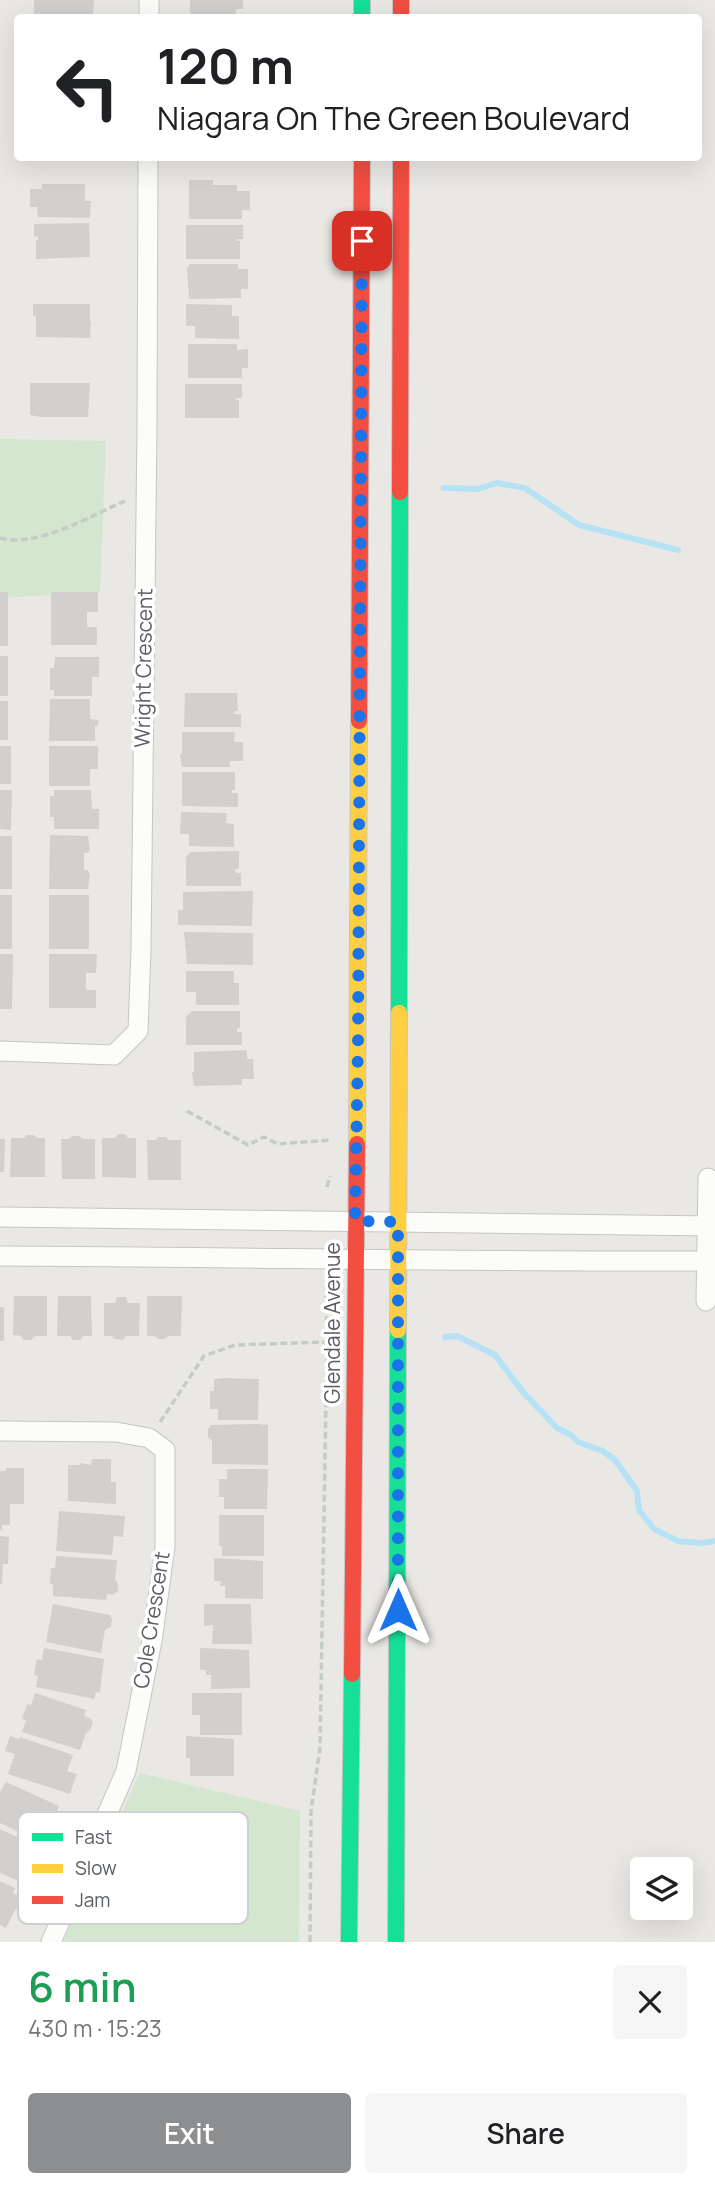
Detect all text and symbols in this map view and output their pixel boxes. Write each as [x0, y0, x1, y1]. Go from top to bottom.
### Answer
text: 120 m [157, 32, 294, 99]
icon: left [42, 42, 133, 133]
text: Niagara On The Green Boulevard [157, 96, 630, 140]
pin [332, 211, 392, 271]
icon: arrive [343, 222, 381, 260]
street label: Wright Crescent [128, 588, 158, 748]
street label: Glendale Avenue [318, 1242, 346, 1404]
street label: Cole Crescent [126, 1549, 176, 1691]
position arrow [361, 1573, 435, 1647]
legend [18, 1812, 248, 1924]
text: Fast [75, 1824, 112, 1850]
text: Slow [75, 1855, 117, 1881]
map controls [630, 1857, 693, 1920]
button: layers [630, 1857, 693, 1920]
text: Jam [75, 1887, 110, 1913]
text: 6 min [28, 1957, 137, 2015]
button: close [613, 1965, 687, 2039]
text: 430 m · 15:23 [28, 2012, 162, 2044]
button: Exit [28, 2093, 351, 2173]
button: Share [365, 2093, 687, 2173]

